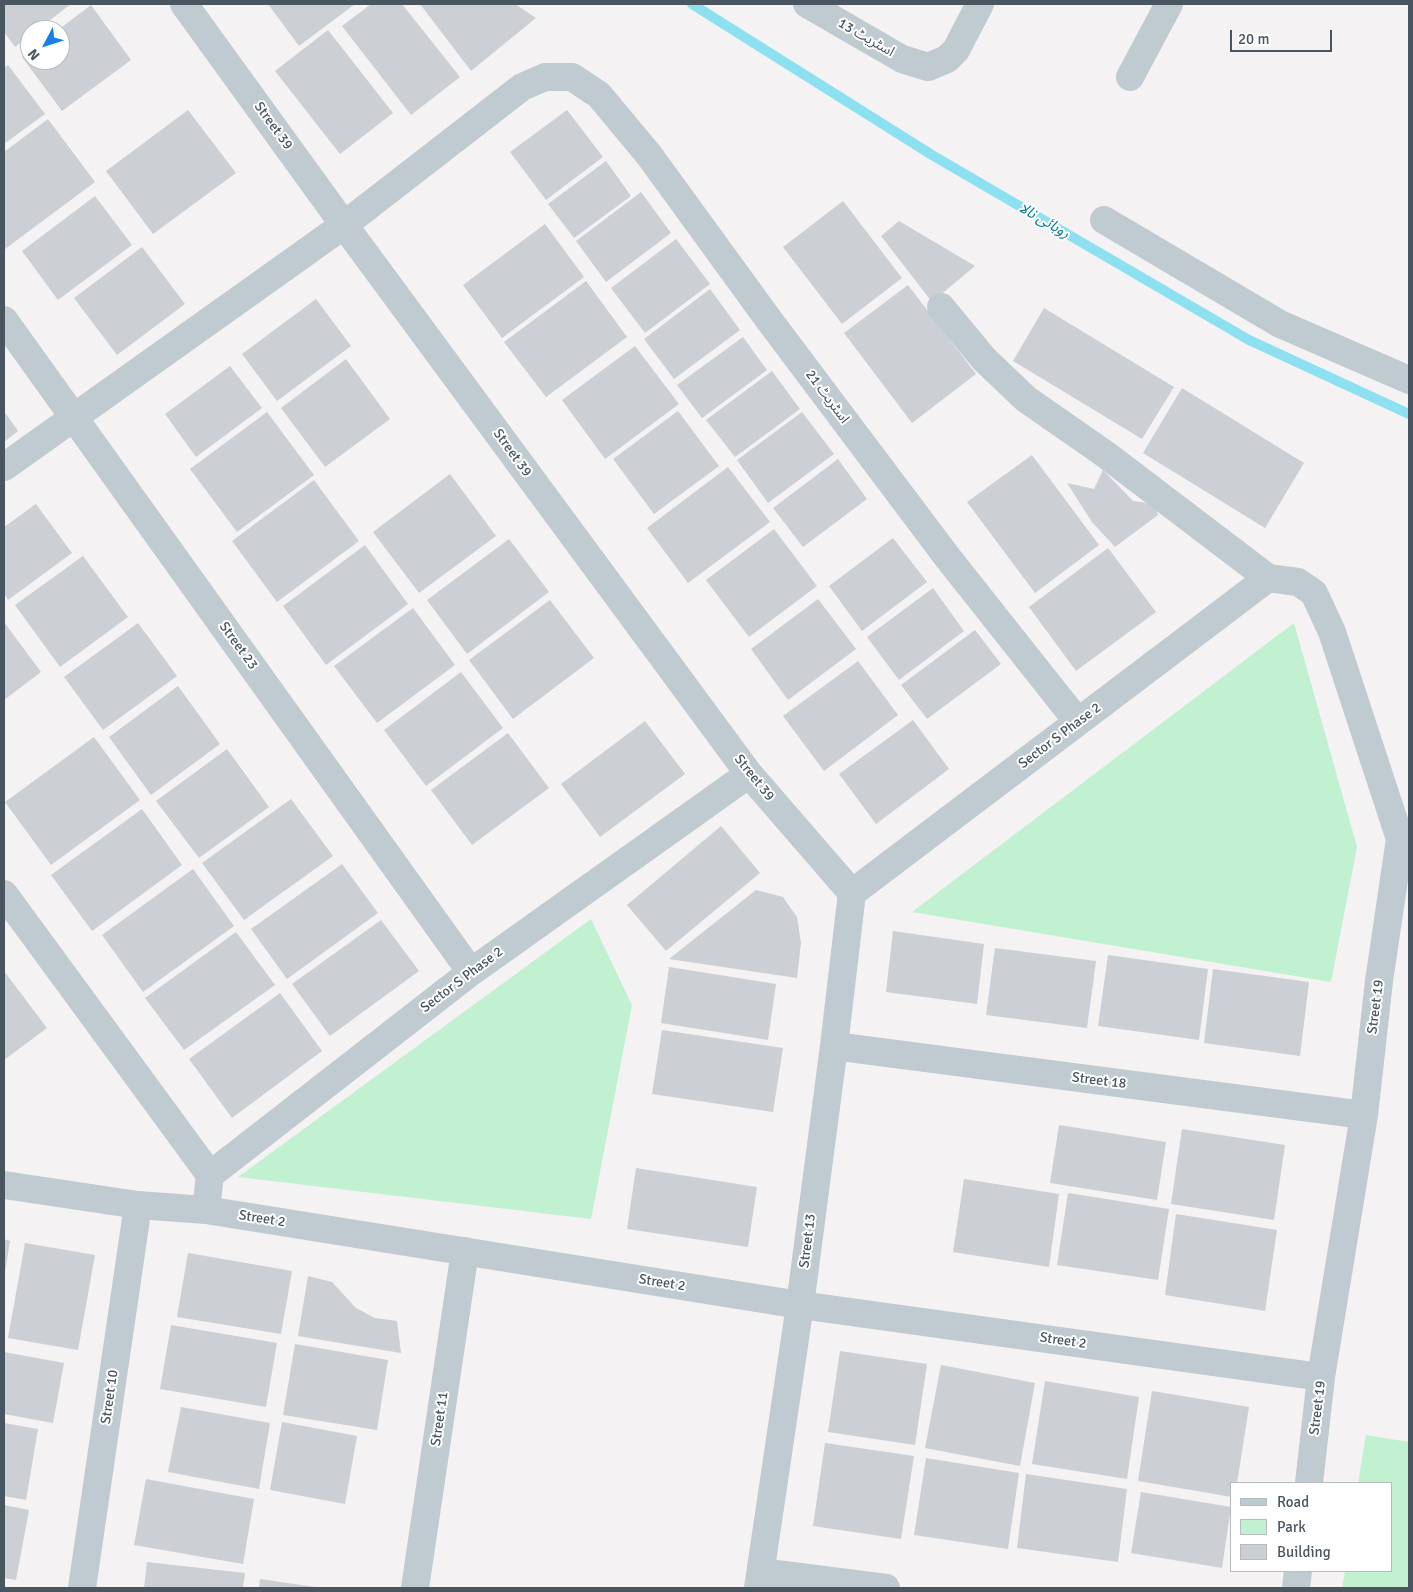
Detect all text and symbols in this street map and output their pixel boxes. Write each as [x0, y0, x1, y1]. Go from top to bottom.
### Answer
street label: اسٹریٹ 13 [835, 15, 897, 61]
north arrow [20, 20, 70, 70]
scale bar [1233, 20, 1336, 52]
text: 20 m [1238, 30, 1269, 48]
text: N [24, 45, 44, 64]
street label: Street 39 [250, 99, 296, 153]
water label: روہائی نالا [1015, 199, 1073, 243]
street label: اسٹریٹ 21 [802, 367, 852, 427]
street label: Street 39 [489, 426, 535, 480]
street label: Street 23 [215, 619, 261, 673]
street label: Sector S Phase 2 [1015, 700, 1105, 772]
street label: Street 39 [730, 751, 778, 805]
street label: Sector S Phase 2 [417, 944, 507, 1016]
street label: Street 19 [1364, 979, 1388, 1035]
street label: Street 18 [1071, 1069, 1127, 1093]
street label: Street 2 [237, 1207, 287, 1231]
street label: Street 13 [796, 1213, 820, 1269]
street label: Street 2 [637, 1271, 687, 1295]
street label: Street 2 [1039, 1329, 1087, 1353]
street label: Street 10 [98, 1369, 122, 1425]
street label: Street 19 [1306, 1380, 1330, 1436]
street label: Street 11 [428, 1391, 452, 1447]
legend [1230, 1482, 1393, 1572]
text: Road [1277, 1493, 1309, 1511]
text: Park [1277, 1518, 1306, 1536]
text: Building [1277, 1543, 1331, 1561]

